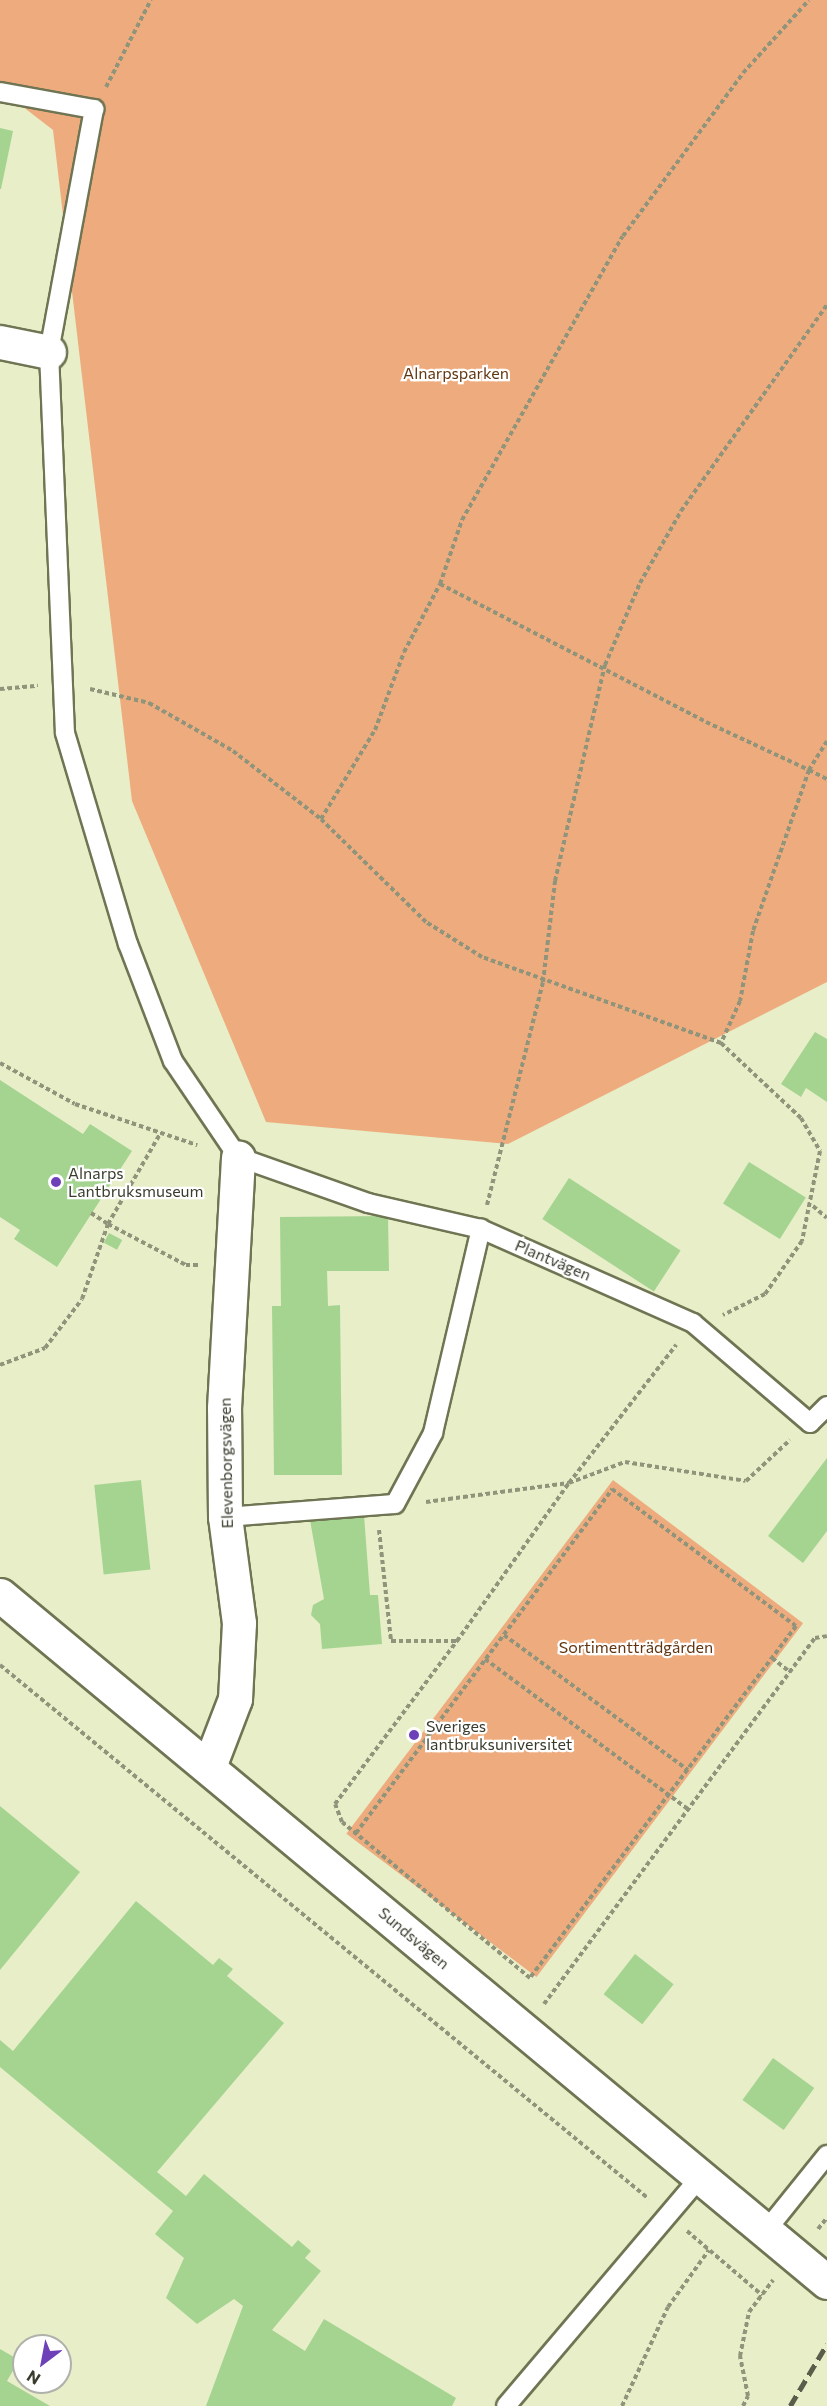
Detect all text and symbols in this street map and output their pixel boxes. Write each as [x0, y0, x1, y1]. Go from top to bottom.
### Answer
park label: Alnarpsparken [403, 363, 509, 383]
place label: Alnarps Lantbruksmuseum [68, 1163, 204, 1201]
marker: Alnarps Lantbruksmuseum [49, 1175, 63, 1189]
street label: Plantvägen [512, 1235, 594, 1285]
street label: Elevenborgsvägen [215, 1397, 237, 1529]
park label: Sortimentträdgården [559, 1637, 713, 1657]
place label: Sveriges lantbruksuniversitet [426, 1716, 572, 1754]
marker: Sveriges lantbruksuniversitet [407, 1728, 421, 1742]
street label: Sundsvägen [375, 1903, 453, 1973]
north arrow [12, 2334, 72, 2394]
text: N [23, 2367, 43, 2389]

